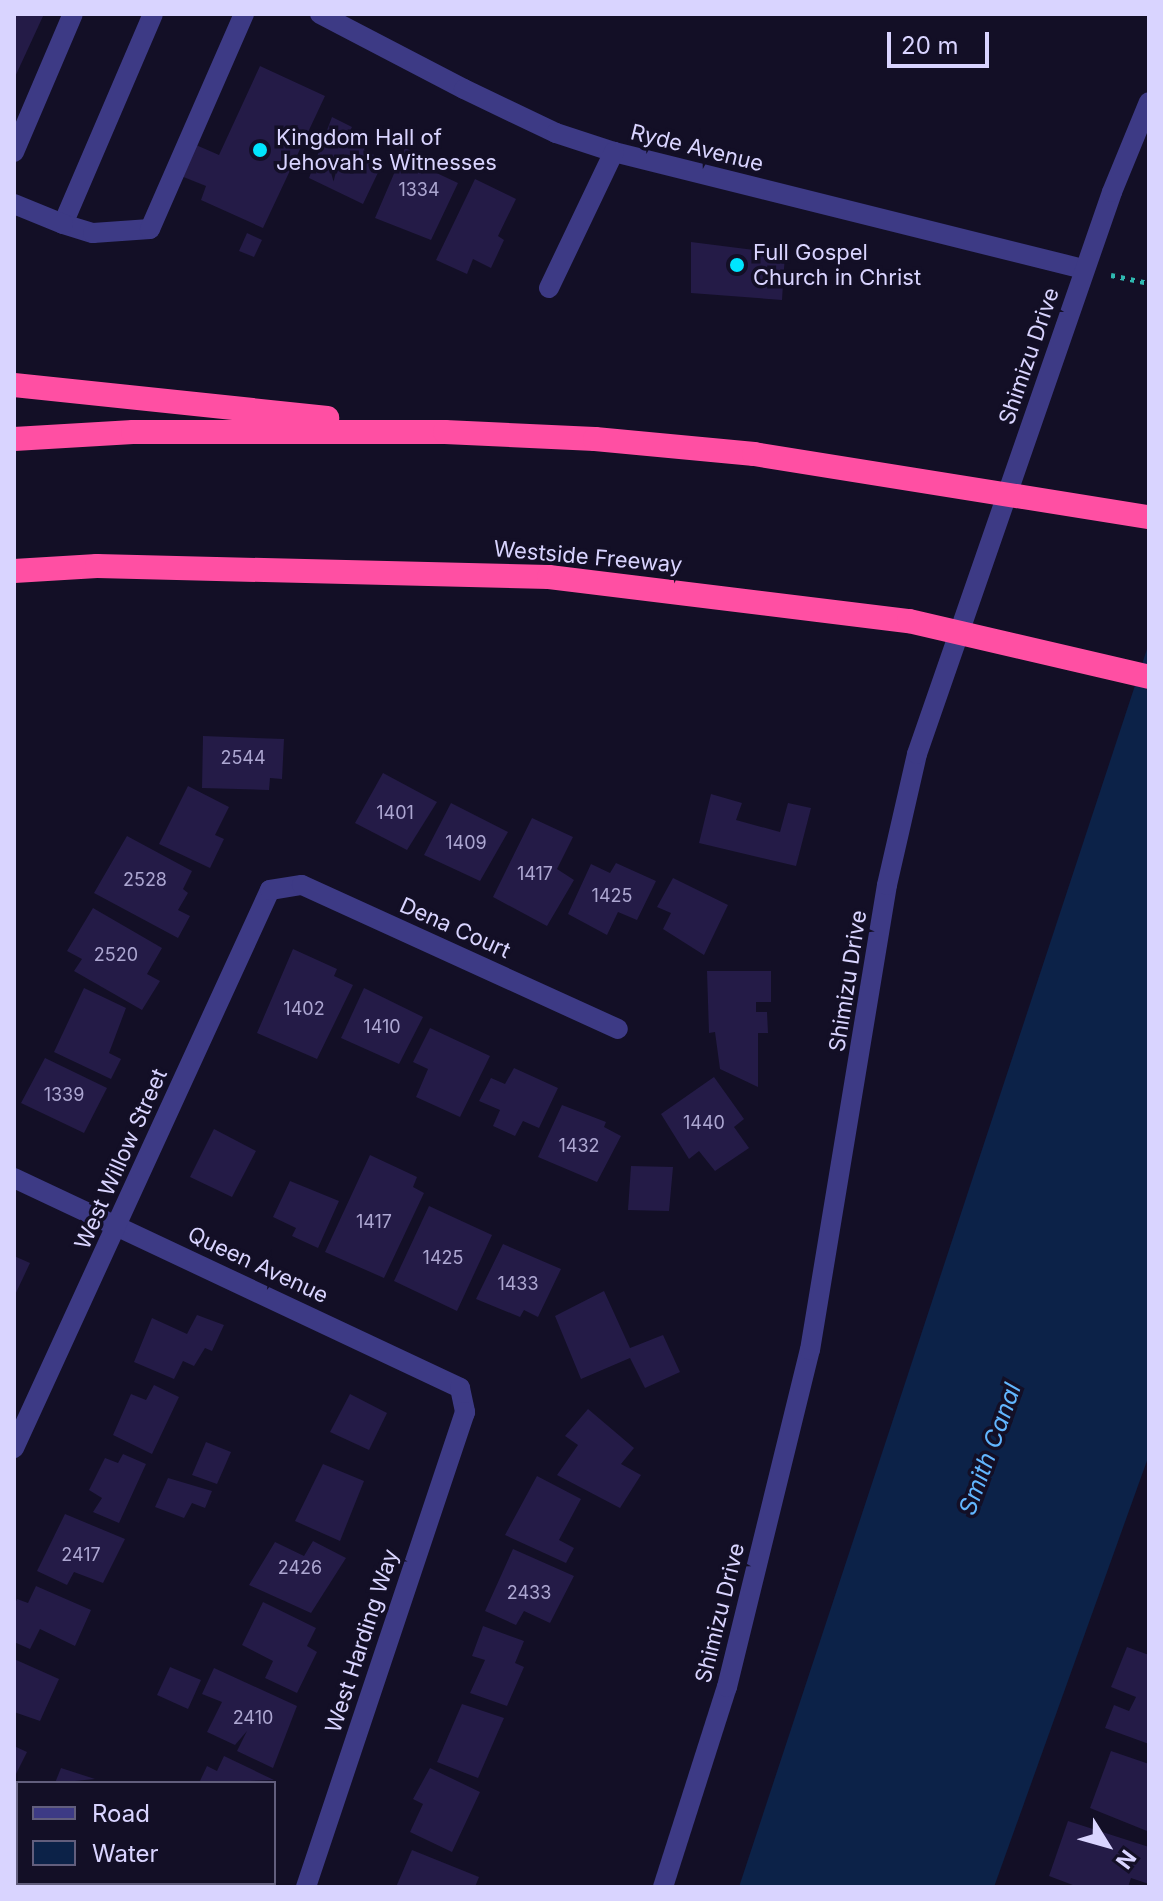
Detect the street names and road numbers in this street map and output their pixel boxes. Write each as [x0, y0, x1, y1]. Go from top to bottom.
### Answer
street label: Ryde Avenue [628, 119, 766, 177]
street label: Shimizu Drive [993, 284, 1065, 428]
street label: Westside Freeway [493, 536, 683, 578]
street label: Dena Court [396, 892, 514, 964]
street label: Shimizu Drive [824, 908, 872, 1054]
street label: West Willow Street [69, 1065, 173, 1253]
street label: Queen Avenue [184, 1221, 332, 1309]
street label: Shimizu Drive [690, 1540, 750, 1686]
street label: West Harding Way [320, 1546, 404, 1736]

